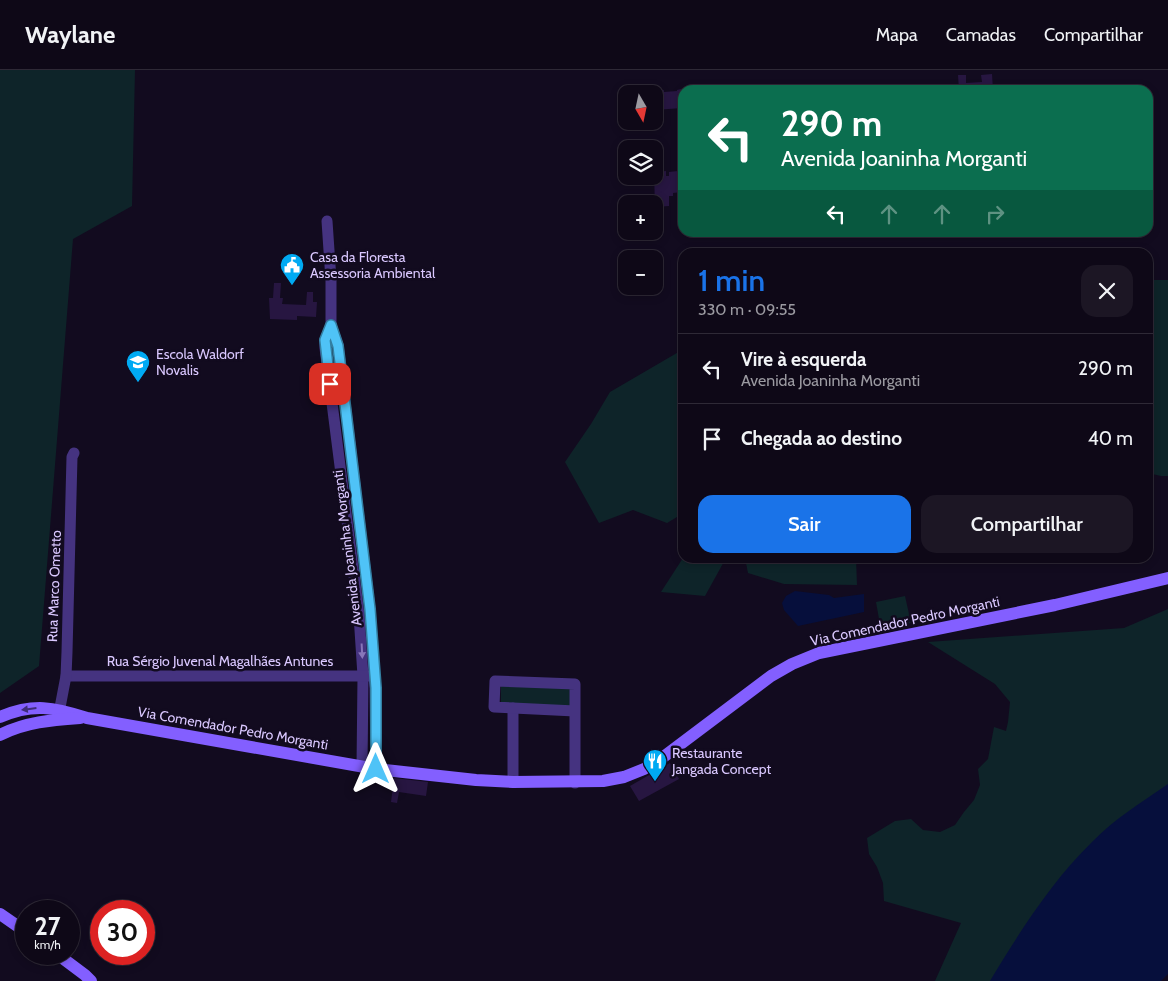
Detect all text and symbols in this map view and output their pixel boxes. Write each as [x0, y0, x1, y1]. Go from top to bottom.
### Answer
text: Waylane [25, 20, 115, 49]
text: Mapa [876, 24, 918, 46]
text: Camadas [946, 24, 1016, 46]
text: Compartilhar [1044, 24, 1143, 46]
north arrow [618, 85, 662, 130]
map controls [618, 85, 663, 295]
text: 290 m [781, 102, 882, 145]
icon: left [698, 105, 763, 170]
button: layers [618, 140, 663, 185]
text: Avenida Joaninha Morganti [781, 145, 1027, 172]
button: + [618, 195, 663, 240]
icon: left [822, 200, 850, 228]
icon: ahead [875, 200, 903, 228]
icon: ahead [928, 200, 956, 228]
icon: right [981, 200, 1009, 228]
place label: Casa da Floresta Assessoria Ambiental [310, 248, 436, 282]
button: − [618, 250, 663, 295]
public building icon: Casa da Floresta Assessoria Ambiental [279, 252, 305, 286]
text: 1 min [698, 262, 765, 299]
button: close [1081, 265, 1133, 317]
text: 330 m · 09:55 [698, 300, 796, 319]
place label: Escola Waldorf Novalis [156, 345, 244, 379]
text: Vire à esquerda [741, 348, 867, 371]
school or university icon: Escola Waldorf Novalis [125, 349, 151, 383]
icon: left [698, 355, 726, 383]
text: 290 m [1078, 357, 1133, 380]
pin [309, 363, 351, 405]
icon: arrive [316, 370, 344, 398]
text: Avenida Joaninha Morganti [741, 371, 920, 390]
icon: arrive [698, 425, 726, 453]
text: Chegada ao destino [741, 427, 902, 450]
text: 40 m [1088, 427, 1133, 450]
street label: Avenida Joaninha Morganti [329, 469, 365, 627]
button: Sair [698, 495, 911, 553]
button: Compartilhar [921, 495, 1133, 553]
street label: Rua Marco Ometto [43, 529, 65, 642]
street label: Via Comendador Pedro Morganti [809, 592, 1001, 650]
one-way arrow [358, 643, 366, 659]
street label: Rua Sérgio Juvenal Magalhães Antunes [107, 652, 333, 670]
street label: Via Comendador Pedro Morganti [136, 702, 330, 754]
one-way arrow [21, 706, 37, 714]
position arrow [349, 742, 401, 794]
place label: Restaurante Jangada Concept [671, 744, 771, 778]
restaurant icon: Restaurante Jangada Concept [642, 748, 668, 782]
speed limit sign: 30 [90, 900, 155, 965]
text: 27 [35, 911, 60, 941]
text: km/h [34, 937, 61, 952]

